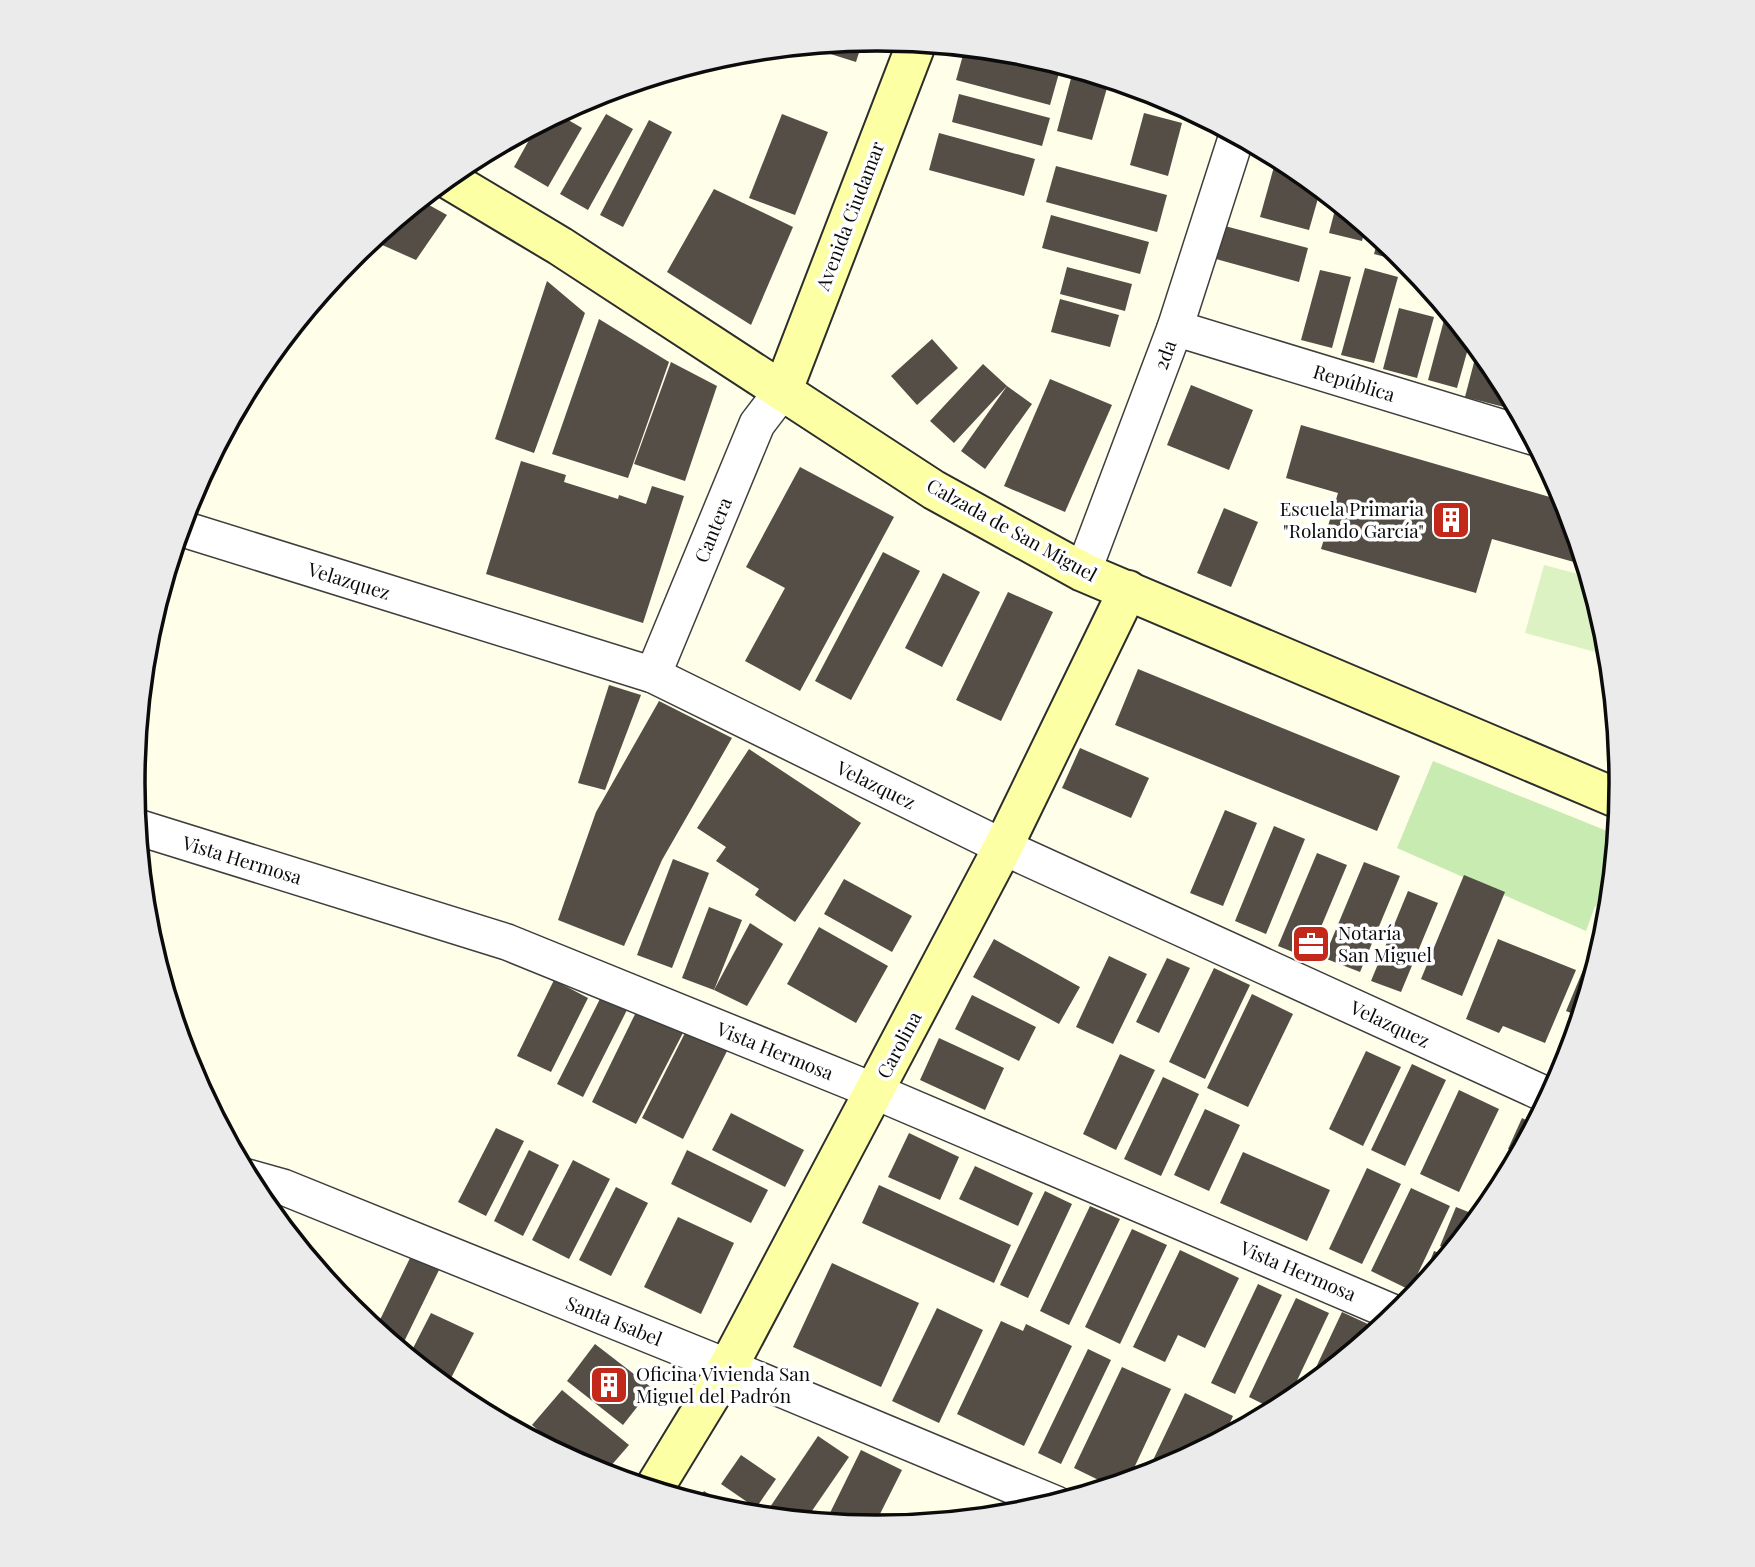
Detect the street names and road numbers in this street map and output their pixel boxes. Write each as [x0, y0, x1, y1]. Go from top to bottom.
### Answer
street label: Avenida Ciudamar [808, 137, 890, 295]
street label: 2da [1147, 336, 1182, 373]
street label: República [1310, 357, 1399, 407]
street label: Calzada de San Miguel [923, 471, 1103, 587]
street label: Cantera [687, 493, 737, 566]
street label: Velazquez [304, 555, 394, 605]
street label: Velazquez [832, 753, 920, 814]
street label: Vista Hermosa [178, 828, 306, 890]
street label: Velazquez [1346, 993, 1434, 1053]
street label: Carolina [870, 1006, 927, 1083]
street label: Vista Hermosa [712, 1015, 838, 1085]
street label: Vista Hermosa [1236, 1234, 1361, 1306]
street label: Santa Isabel [562, 1289, 667, 1351]

